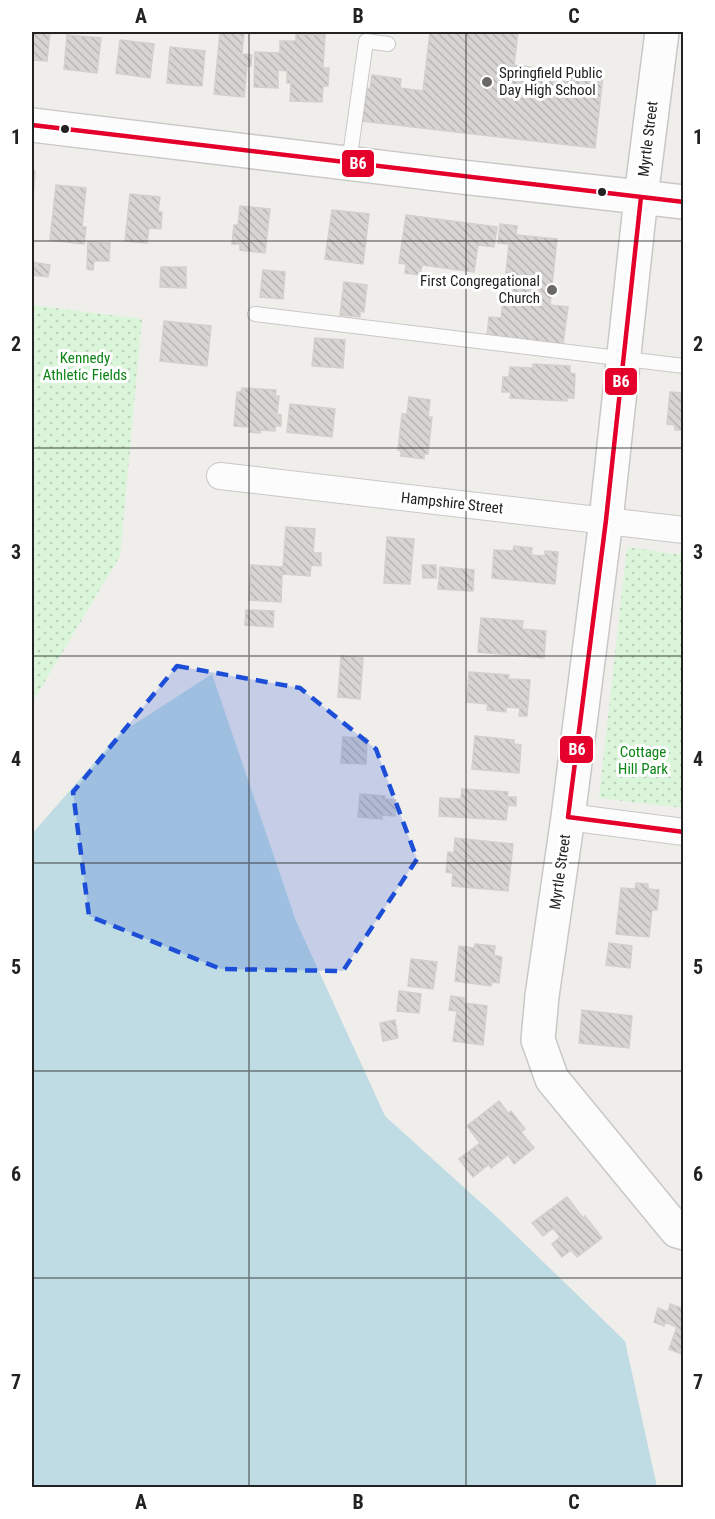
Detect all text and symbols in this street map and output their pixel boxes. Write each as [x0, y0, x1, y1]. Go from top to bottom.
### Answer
text: A [135, 4, 147, 28]
text: B [352, 4, 364, 28]
text: C [568, 4, 580, 28]
place label: Springfield Public Day High School [499, 64, 602, 99]
marker: Springfield Public Day High School [480, 75, 494, 89]
street label: Myrtle Street [634, 100, 662, 178]
unlabelled marker [59, 123, 71, 135]
text: 1 [11, 125, 21, 149]
text: 1 [693, 125, 703, 149]
line badge: B6 [341, 149, 375, 178]
text: B6 [349, 154, 367, 173]
unlabelled marker [596, 186, 608, 198]
place label: First Congregational Church [420, 272, 540, 307]
marker: First Congregational Church [545, 283, 559, 297]
text: 2 [11, 332, 21, 356]
text: 2 [693, 332, 703, 356]
park label: Kennedy Athletic Fields [43, 349, 127, 384]
line badge: B6 [604, 367, 638, 396]
text: B6 [612, 372, 630, 391]
street label: Hampshire Street [400, 489, 504, 517]
text: 3 [11, 540, 21, 564]
text: 3 [693, 540, 703, 564]
line badge: B6 [559, 735, 594, 764]
text: B6 [568, 740, 586, 759]
park label: Cottage Hill Park [618, 743, 668, 778]
text: 4 [11, 747, 21, 771]
text: 4 [693, 747, 703, 771]
street label: Myrtle Street [546, 833, 574, 911]
text: 5 [11, 955, 21, 979]
text: 5 [693, 955, 703, 979]
text: 6 [11, 1162, 21, 1186]
text: 6 [693, 1162, 703, 1186]
text: 7 [11, 1370, 21, 1394]
text: 7 [693, 1370, 703, 1394]
text: A [135, 1490, 147, 1514]
text: B [352, 1490, 364, 1514]
text: C [568, 1490, 580, 1514]

